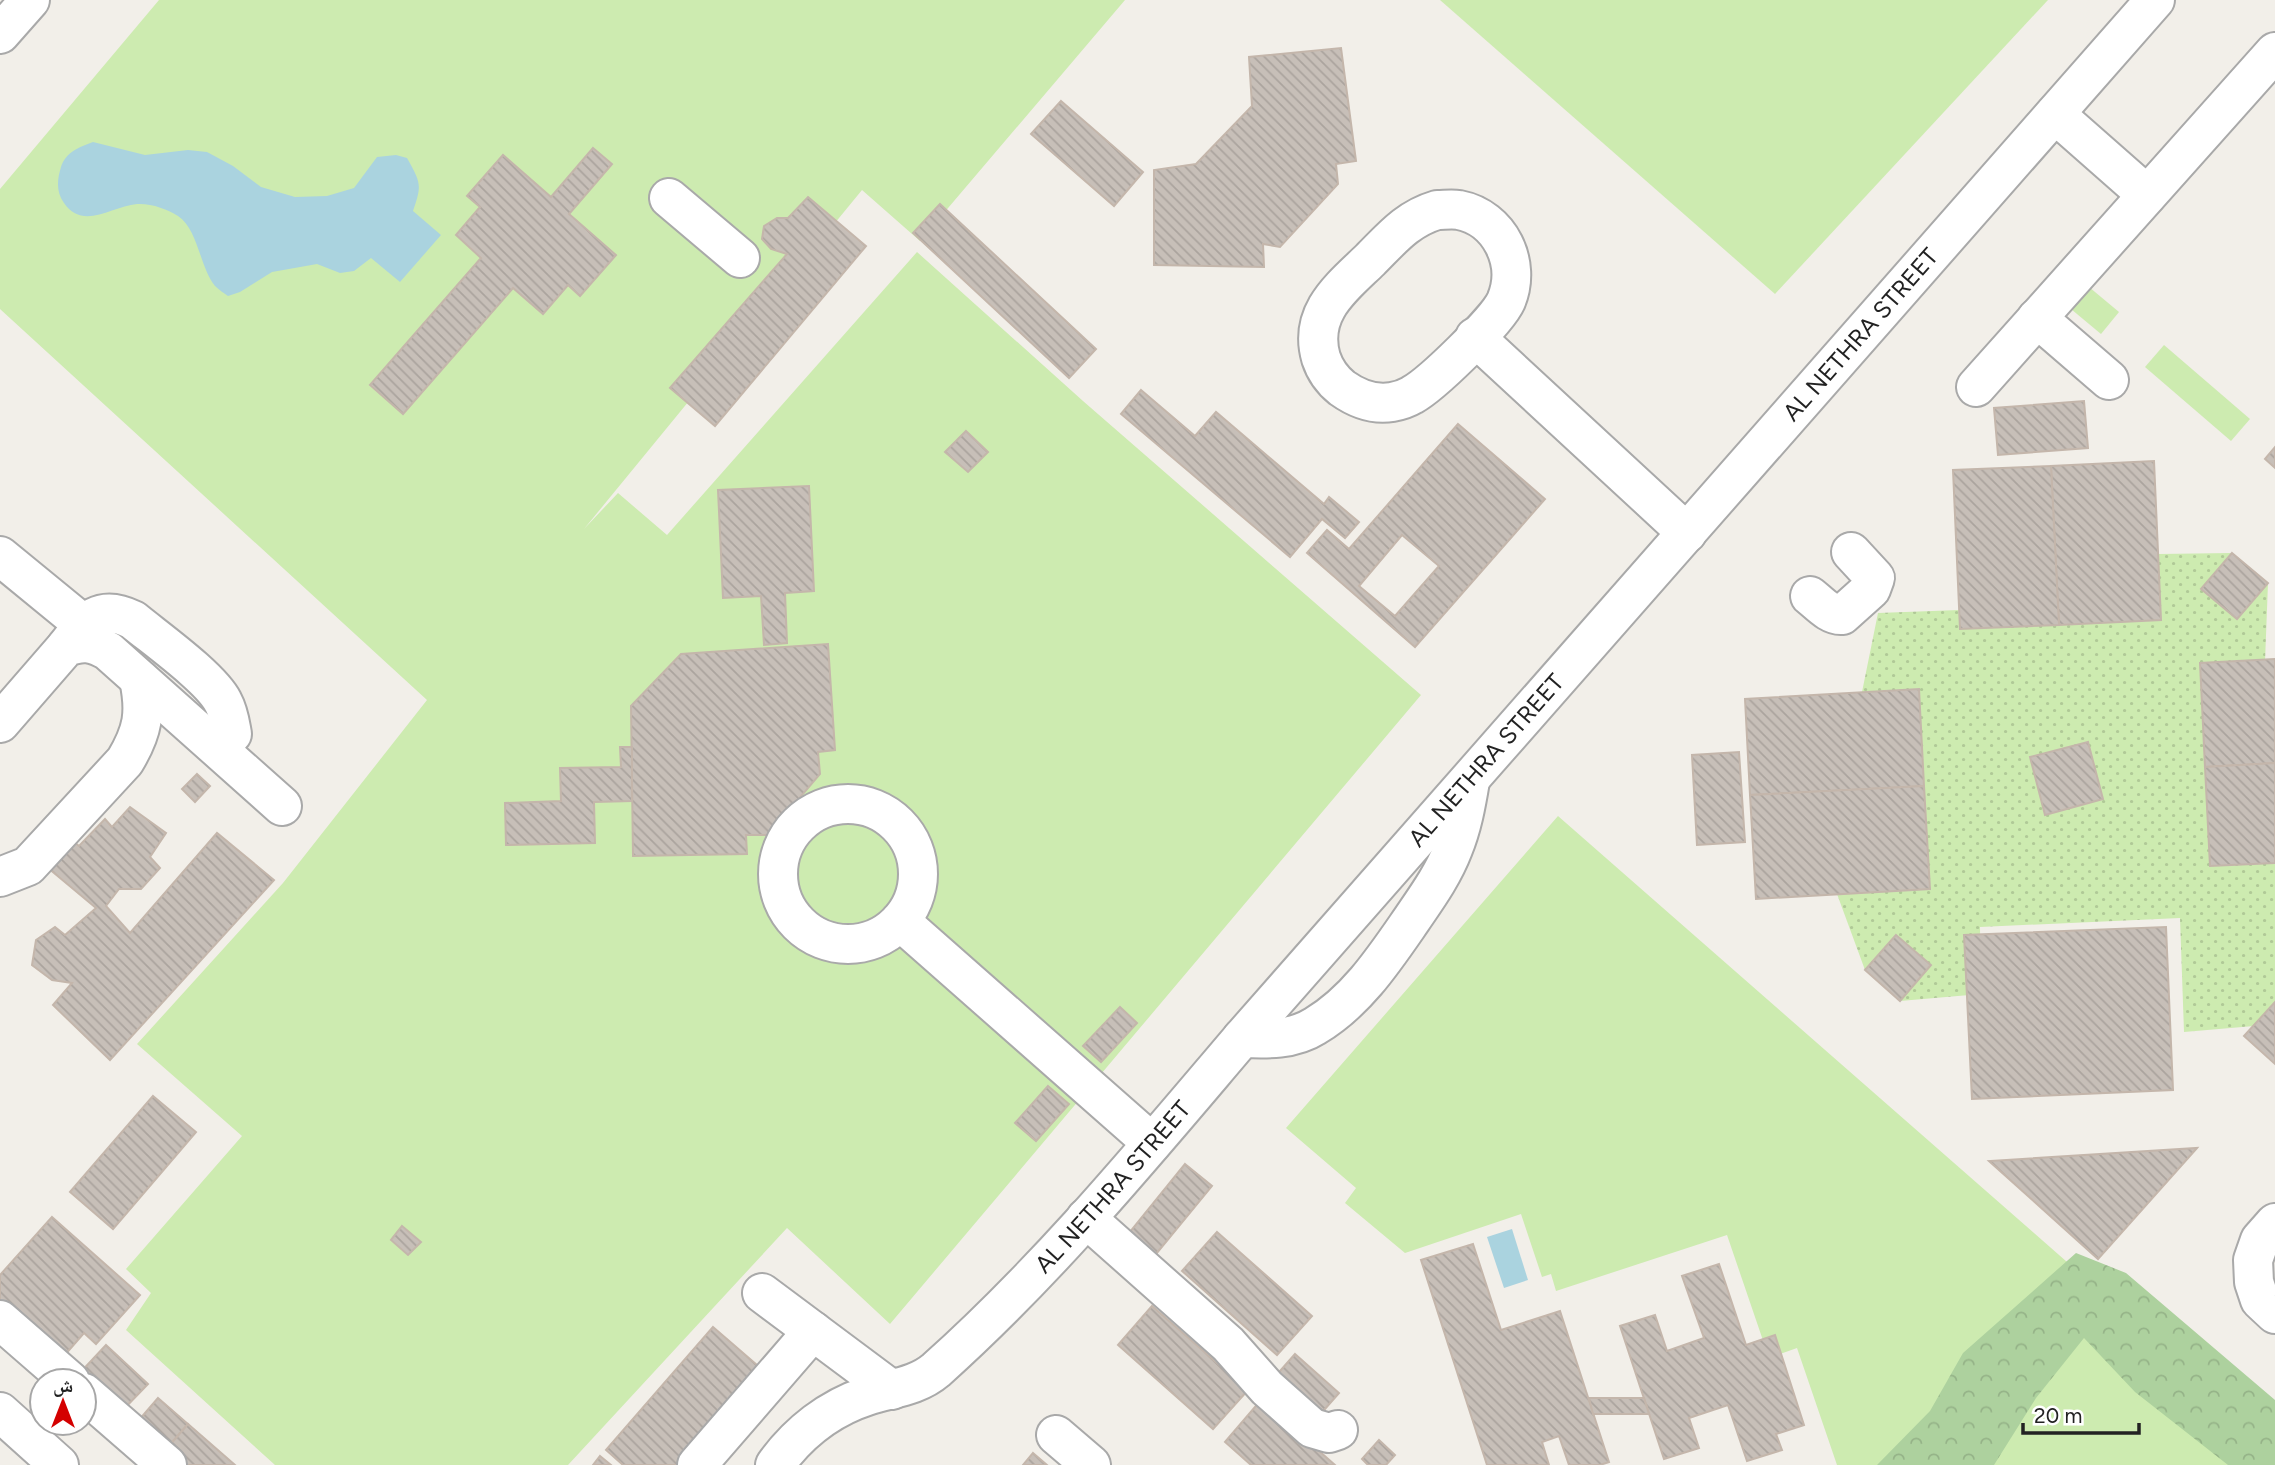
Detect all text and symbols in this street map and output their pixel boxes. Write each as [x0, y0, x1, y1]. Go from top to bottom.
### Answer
street label: AL NETHRA STREET [1777, 242, 1944, 427]
street label: AL NETHRA STREET [1402, 668, 1570, 852]
street label: AL NETHRA STREET [1028, 1094, 1197, 1279]
north arrow [28, 1367, 98, 1437]
text: ش [53, 1374, 73, 1397]
scale bar [2023, 1392, 2138, 1436]
text: 20 m [2034, 1403, 2082, 1428]

